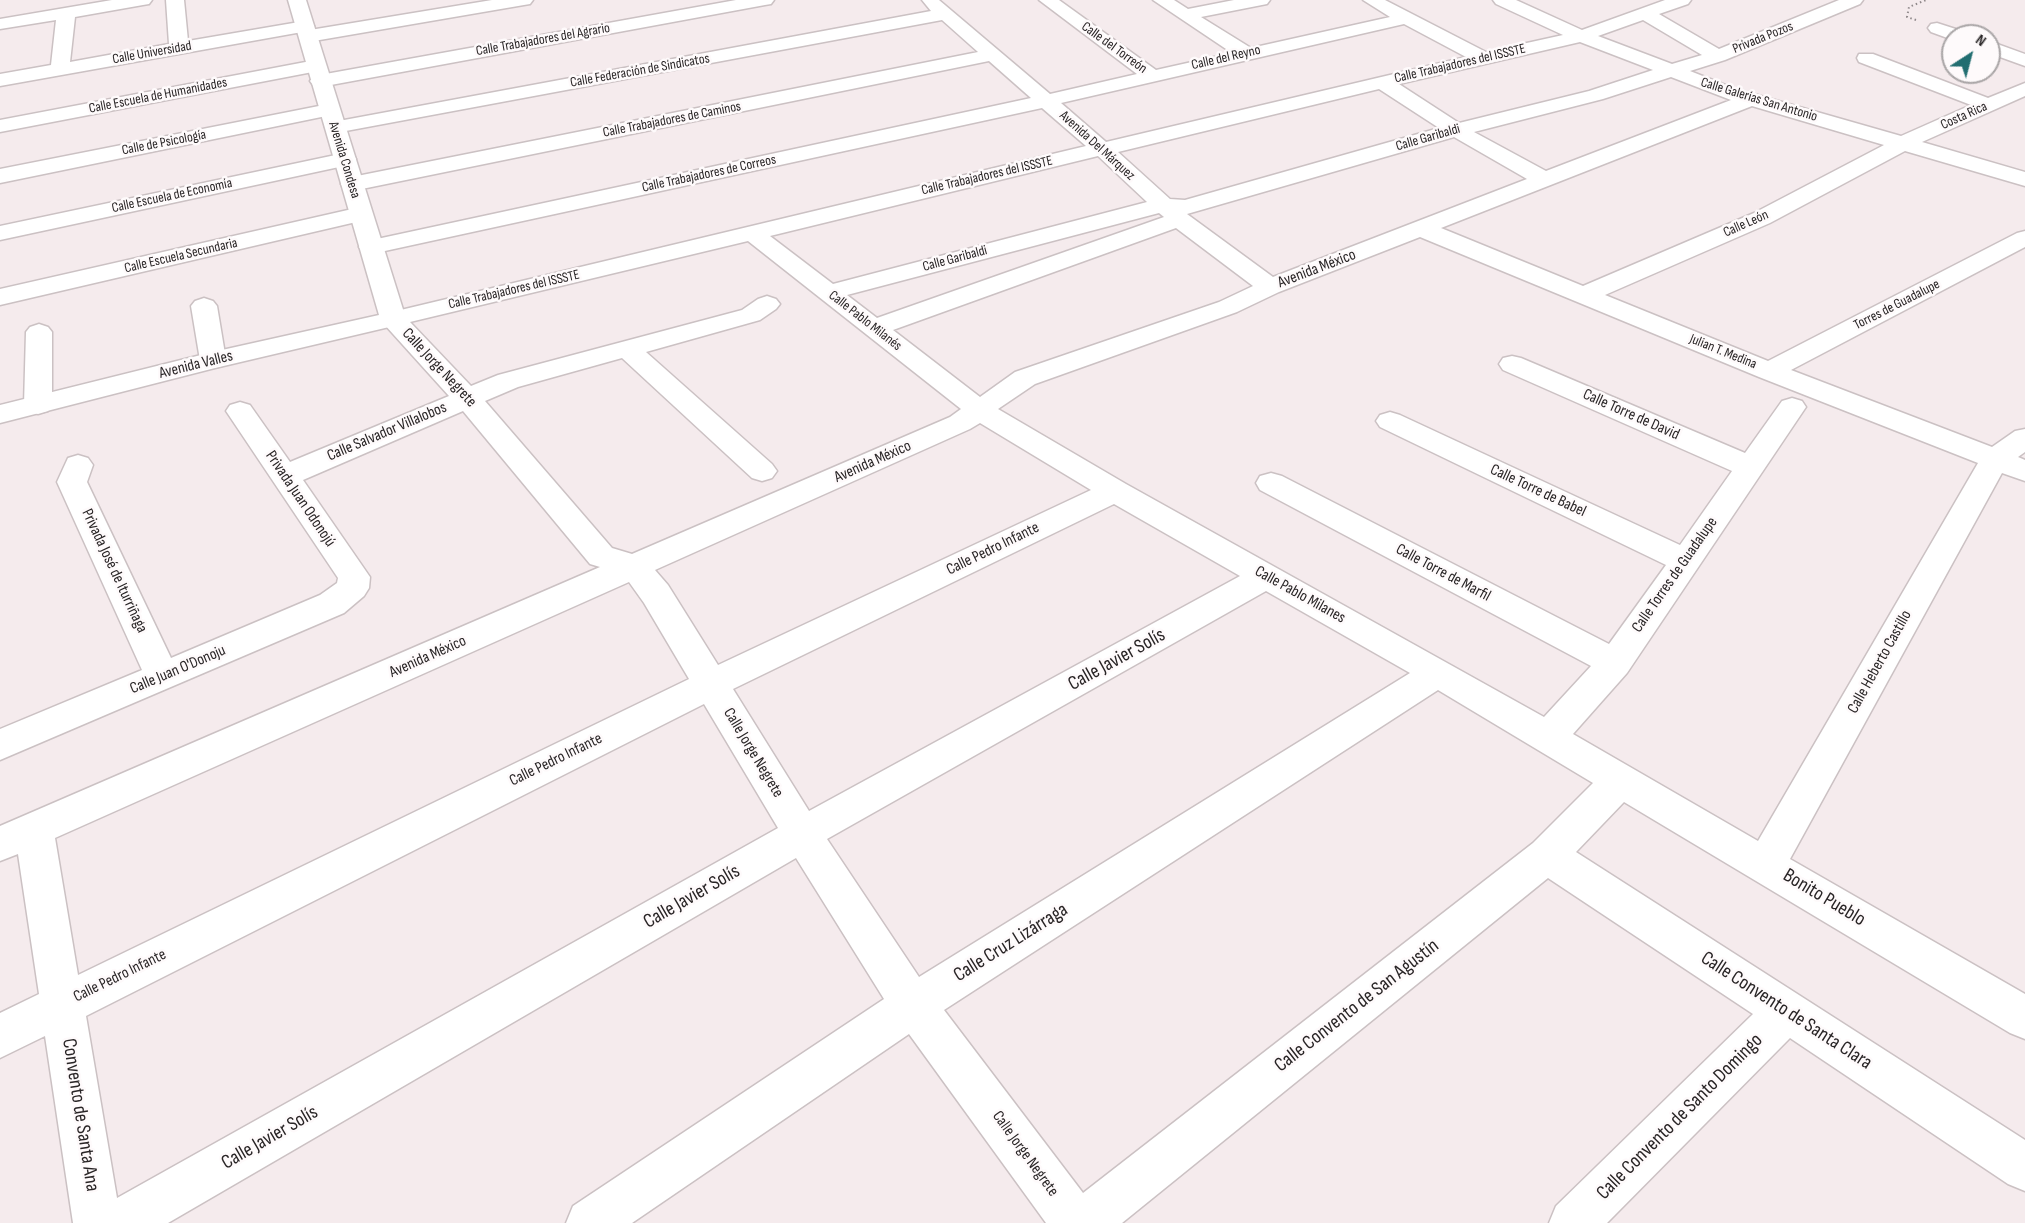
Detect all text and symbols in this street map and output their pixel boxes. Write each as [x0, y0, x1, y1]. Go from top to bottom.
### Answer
street label: Privada Pozos [1730, 18, 1796, 58]
street label: Calle del Torreón [1078, 19, 1150, 77]
street label: Calle Trabajadores del Agrario [475, 20, 611, 60]
north arrow [1941, 24, 2001, 84]
text: N [1972, 30, 1990, 51]
street label: Calle Universidad [111, 38, 193, 68]
street label: Calle Trabajadores del ISSSTE [1393, 41, 1527, 87]
street label: Calle del Reyno [1190, 42, 1262, 74]
street label: Calle Federación de Sindicatos [569, 50, 711, 92]
street label: Calle Escuela de Humanidades [87, 74, 229, 118]
street label: Calle Galerías San Antonio [1699, 74, 1819, 126]
street label: Calle Trabajadores de Caminos [602, 98, 742, 142]
street label: Costa Rica [1938, 98, 1990, 134]
street label: Avenida Del Márquez [1056, 108, 1138, 184]
street label: Avenida Condesa [324, 120, 364, 200]
street label: Calle Garibaldi [1394, 121, 1462, 155]
street label: Calle de Psicología [120, 127, 208, 159]
street label: Calle Trabajadores de Correos [640, 152, 778, 196]
street label: Calle Trabajadores del ISSSTE [920, 153, 1054, 199]
street label: Calle Escuela de Economía [110, 175, 234, 217]
street label: Calle León [1721, 207, 1771, 241]
street label: Calle Escuela Secundaria [123, 235, 239, 277]
street label: Calle Garibaldi [921, 242, 989, 276]
street label: Avenida México [1275, 245, 1359, 293]
street label: Calle Trabajadores del ISSSTE [447, 267, 581, 313]
street label: Torres de Guadalupe [1851, 276, 1943, 334]
street label: Calle Pablo Milanés [825, 287, 905, 355]
street label: Calle Jorge Negrete [398, 325, 480, 411]
street label: Julian T. Medina [1687, 331, 1759, 373]
street label: Avenida Valles [157, 347, 235, 383]
street label: Calle Torre de David [1580, 385, 1682, 445]
street label: Calle Salvador Villalobos [324, 398, 450, 466]
street label: Avenida México [832, 437, 914, 487]
street label: Privada Juan Odonojú [261, 447, 339, 551]
street label: Calle Torre de Babel [1487, 460, 1589, 522]
street label: Privada José de Iturriñaga [77, 506, 151, 636]
street label: Calle Torres de Guadalupe [1628, 514, 1722, 636]
street label: Calle Pedro Infante [943, 518, 1043, 580]
street label: Calle Torre de Marfil [1392, 540, 1494, 606]
street label: Calle Pablo Milanes [1251, 562, 1349, 628]
street label: Calle Heberto Castillo [1844, 607, 1916, 717]
street label: Calle Javier Solís [1064, 623, 1170, 697]
street label: Avenida México [387, 632, 469, 682]
street label: Calle Juan O'Donoju [127, 641, 229, 699]
street label: Calle Jorge Negrete [719, 705, 787, 801]
street label: Calle Pedro Infante [506, 729, 606, 791]
street label: Calle Javier Solís [640, 860, 744, 934]
street label: Bonito Pueblo [1778, 864, 1870, 932]
street label: Calle Cruz Lizárraga [949, 898, 1073, 988]
street label: Calle Convento de San Agustín [1270, 934, 1444, 1078]
street label: Calle Pedro Infante [70, 945, 170, 1007]
street label: Calle Convento de Santa Clara [1696, 947, 1876, 1075]
street label: Calle Convento de Santo Domingo [1592, 1029, 1768, 1205]
street label: Convento de Santa Ana [56, 1037, 104, 1193]
street label: Calle Javier Solís [218, 1101, 322, 1175]
street label: Calle Jorge Negrete [988, 1108, 1062, 1200]

